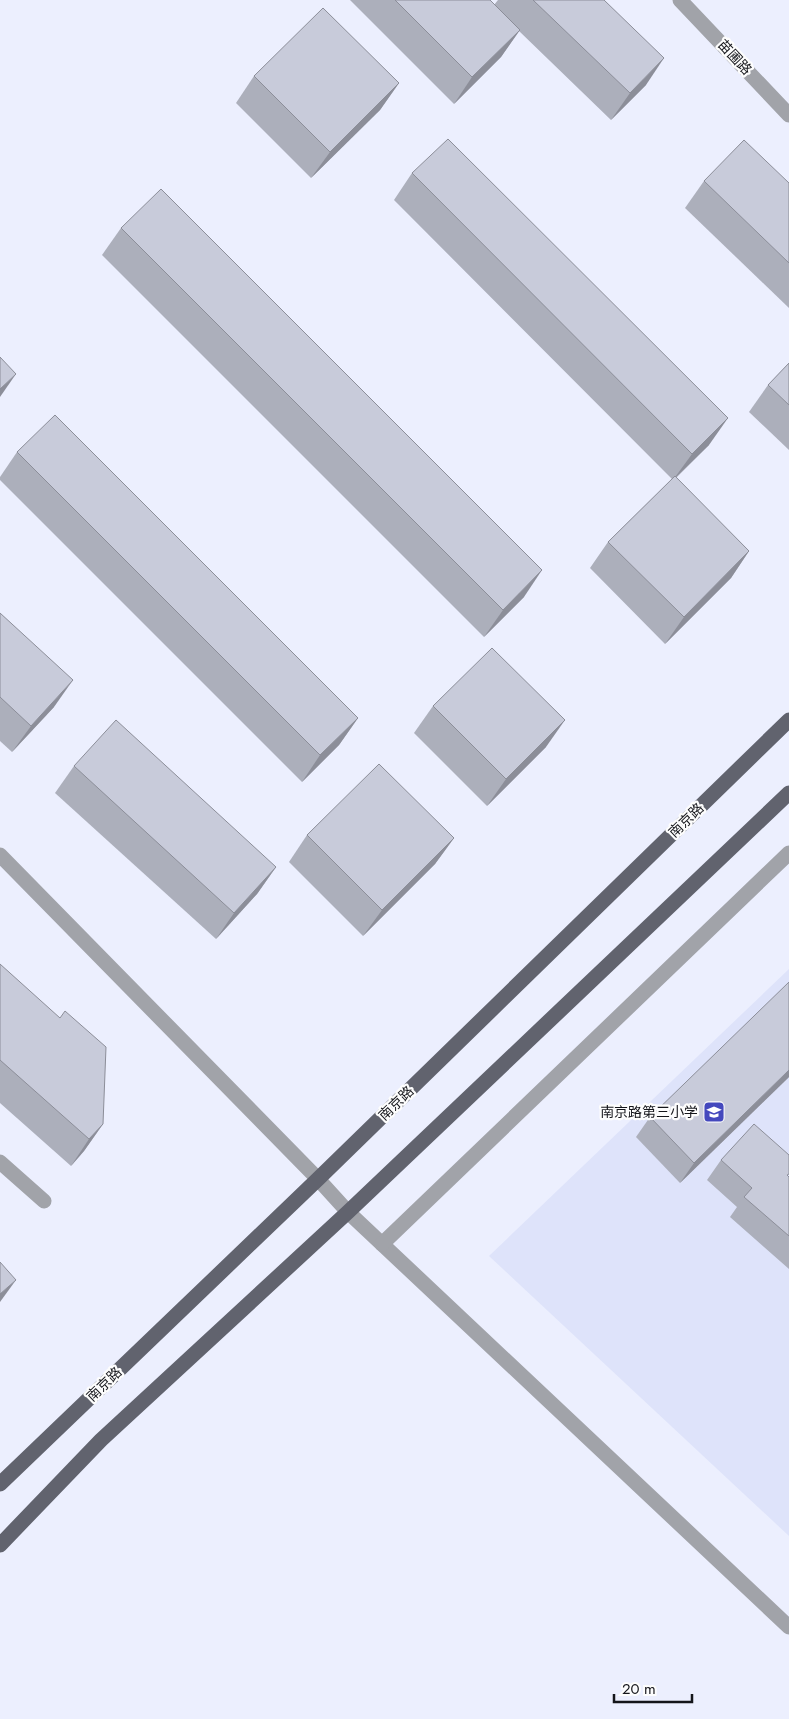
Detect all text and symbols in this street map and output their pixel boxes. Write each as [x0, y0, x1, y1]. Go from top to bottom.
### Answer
street label: 苗圃路 [713, 35, 757, 79]
street label: 南京路 [664, 798, 708, 842]
street label: 南京路 [374, 1081, 418, 1125]
school or university icon: 南京路第三小学 [702, 1100, 726, 1124]
place label: 南京路第三小学 [600, 1102, 698, 1122]
street label: 南京路 [82, 1362, 126, 1406]
scale bar [614, 1672, 692, 1704]
text: 20 m [622, 1678, 656, 1700]

